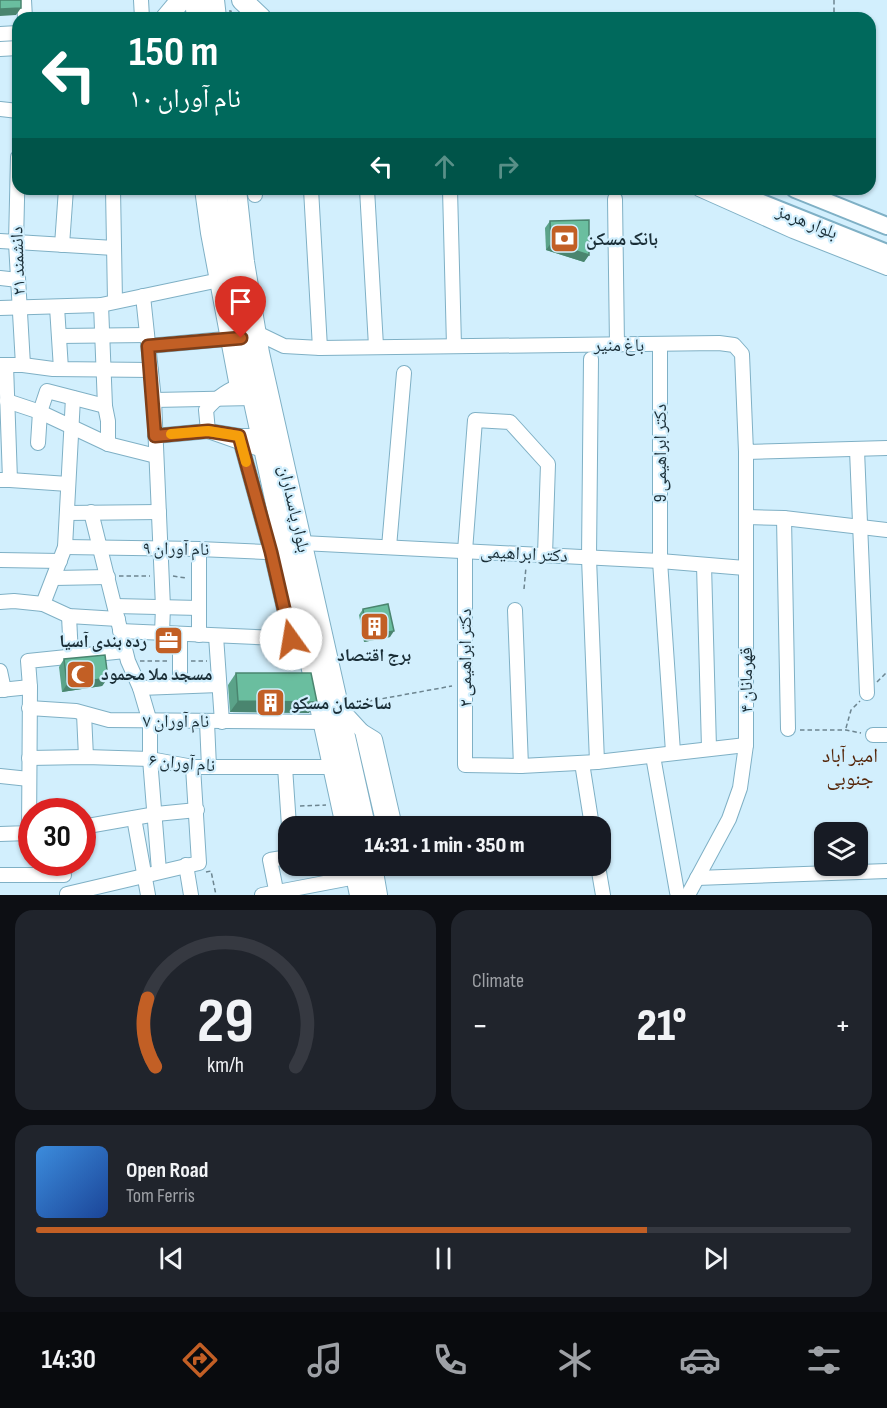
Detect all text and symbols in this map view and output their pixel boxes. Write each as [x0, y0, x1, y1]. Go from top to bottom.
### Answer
text: 150 m [129, 27, 218, 78]
icon: left [30, 36, 108, 114]
text: نام آوران ۱۰ [129, 83, 241, 115]
icon: left [365, 150, 398, 183]
icon: ahead [428, 150, 461, 183]
icon: right [491, 150, 524, 183]
street label: بلوار هرمز [773, 200, 841, 244]
bank icon: بانک مسکن [549, 223, 581, 255]
street label: دانشمند ۲۱ [6, 226, 30, 296]
place label: بانک مسکن [586, 229, 658, 250]
pin [215, 276, 266, 338]
icon: arrive [224, 285, 257, 318]
street label: باغ منیر [593, 335, 644, 356]
street label: دکتر ابراهیمی 9 [650, 404, 671, 502]
street label: بلوار پاسداران [274, 463, 314, 555]
street label: نام آوران ۹ [142, 538, 210, 561]
street label: دکتر ابراهیمی [480, 541, 568, 567]
position arrow [259, 607, 323, 671]
street label: دکتر ابراهیمی ۲ [455, 609, 476, 707]
building icon: برج اقتصاد [358, 610, 390, 642]
office icon: رده بندی آسیا [152, 625, 184, 657]
place label: رده بندی آسیا [59, 631, 147, 652]
place label: برج اقتصاد [337, 645, 411, 666]
street label: قهرمانان ۴ [736, 647, 757, 713]
mosque icon: مسجد ملا محمود [64, 658, 96, 690]
place label: مسجد ملا محمود [101, 664, 213, 685]
building icon: ساختمان مسکو [254, 687, 286, 719]
place label: ساختمان مسکو [291, 693, 392, 714]
street label: نام آوران ۷ [143, 711, 209, 733]
district label: امير آباد جنوبی [822, 744, 878, 791]
street label: نام آوران ۶ [148, 750, 216, 777]
speed limit sign: 30 [18, 798, 96, 876]
map controls [814, 822, 868, 876]
button: layers [814, 822, 868, 876]
text: 14:31 · 1 min · 350 m [364, 832, 525, 859]
text: Climate [472, 969, 524, 993]
text: 29 [197, 985, 254, 1060]
text: 21° [636, 999, 687, 1054]
text: − [472, 1006, 488, 1046]
text: + [835, 1006, 851, 1046]
text: km/h [207, 1053, 244, 1078]
text: Open Road [126, 1157, 208, 1184]
text: Tom Ferris [126, 1184, 195, 1208]
icon: previous [155, 1242, 188, 1275]
icon: pause [427, 1242, 460, 1275]
icon: next [699, 1242, 732, 1275]
icon: directions [179, 1339, 221, 1381]
icon: music [304, 1339, 346, 1381]
icon: phone [429, 1339, 471, 1381]
icon: climate [554, 1339, 596, 1381]
icon: car [679, 1339, 721, 1381]
icon: filters [803, 1339, 845, 1381]
text: 14:30 [41, 1344, 96, 1376]

